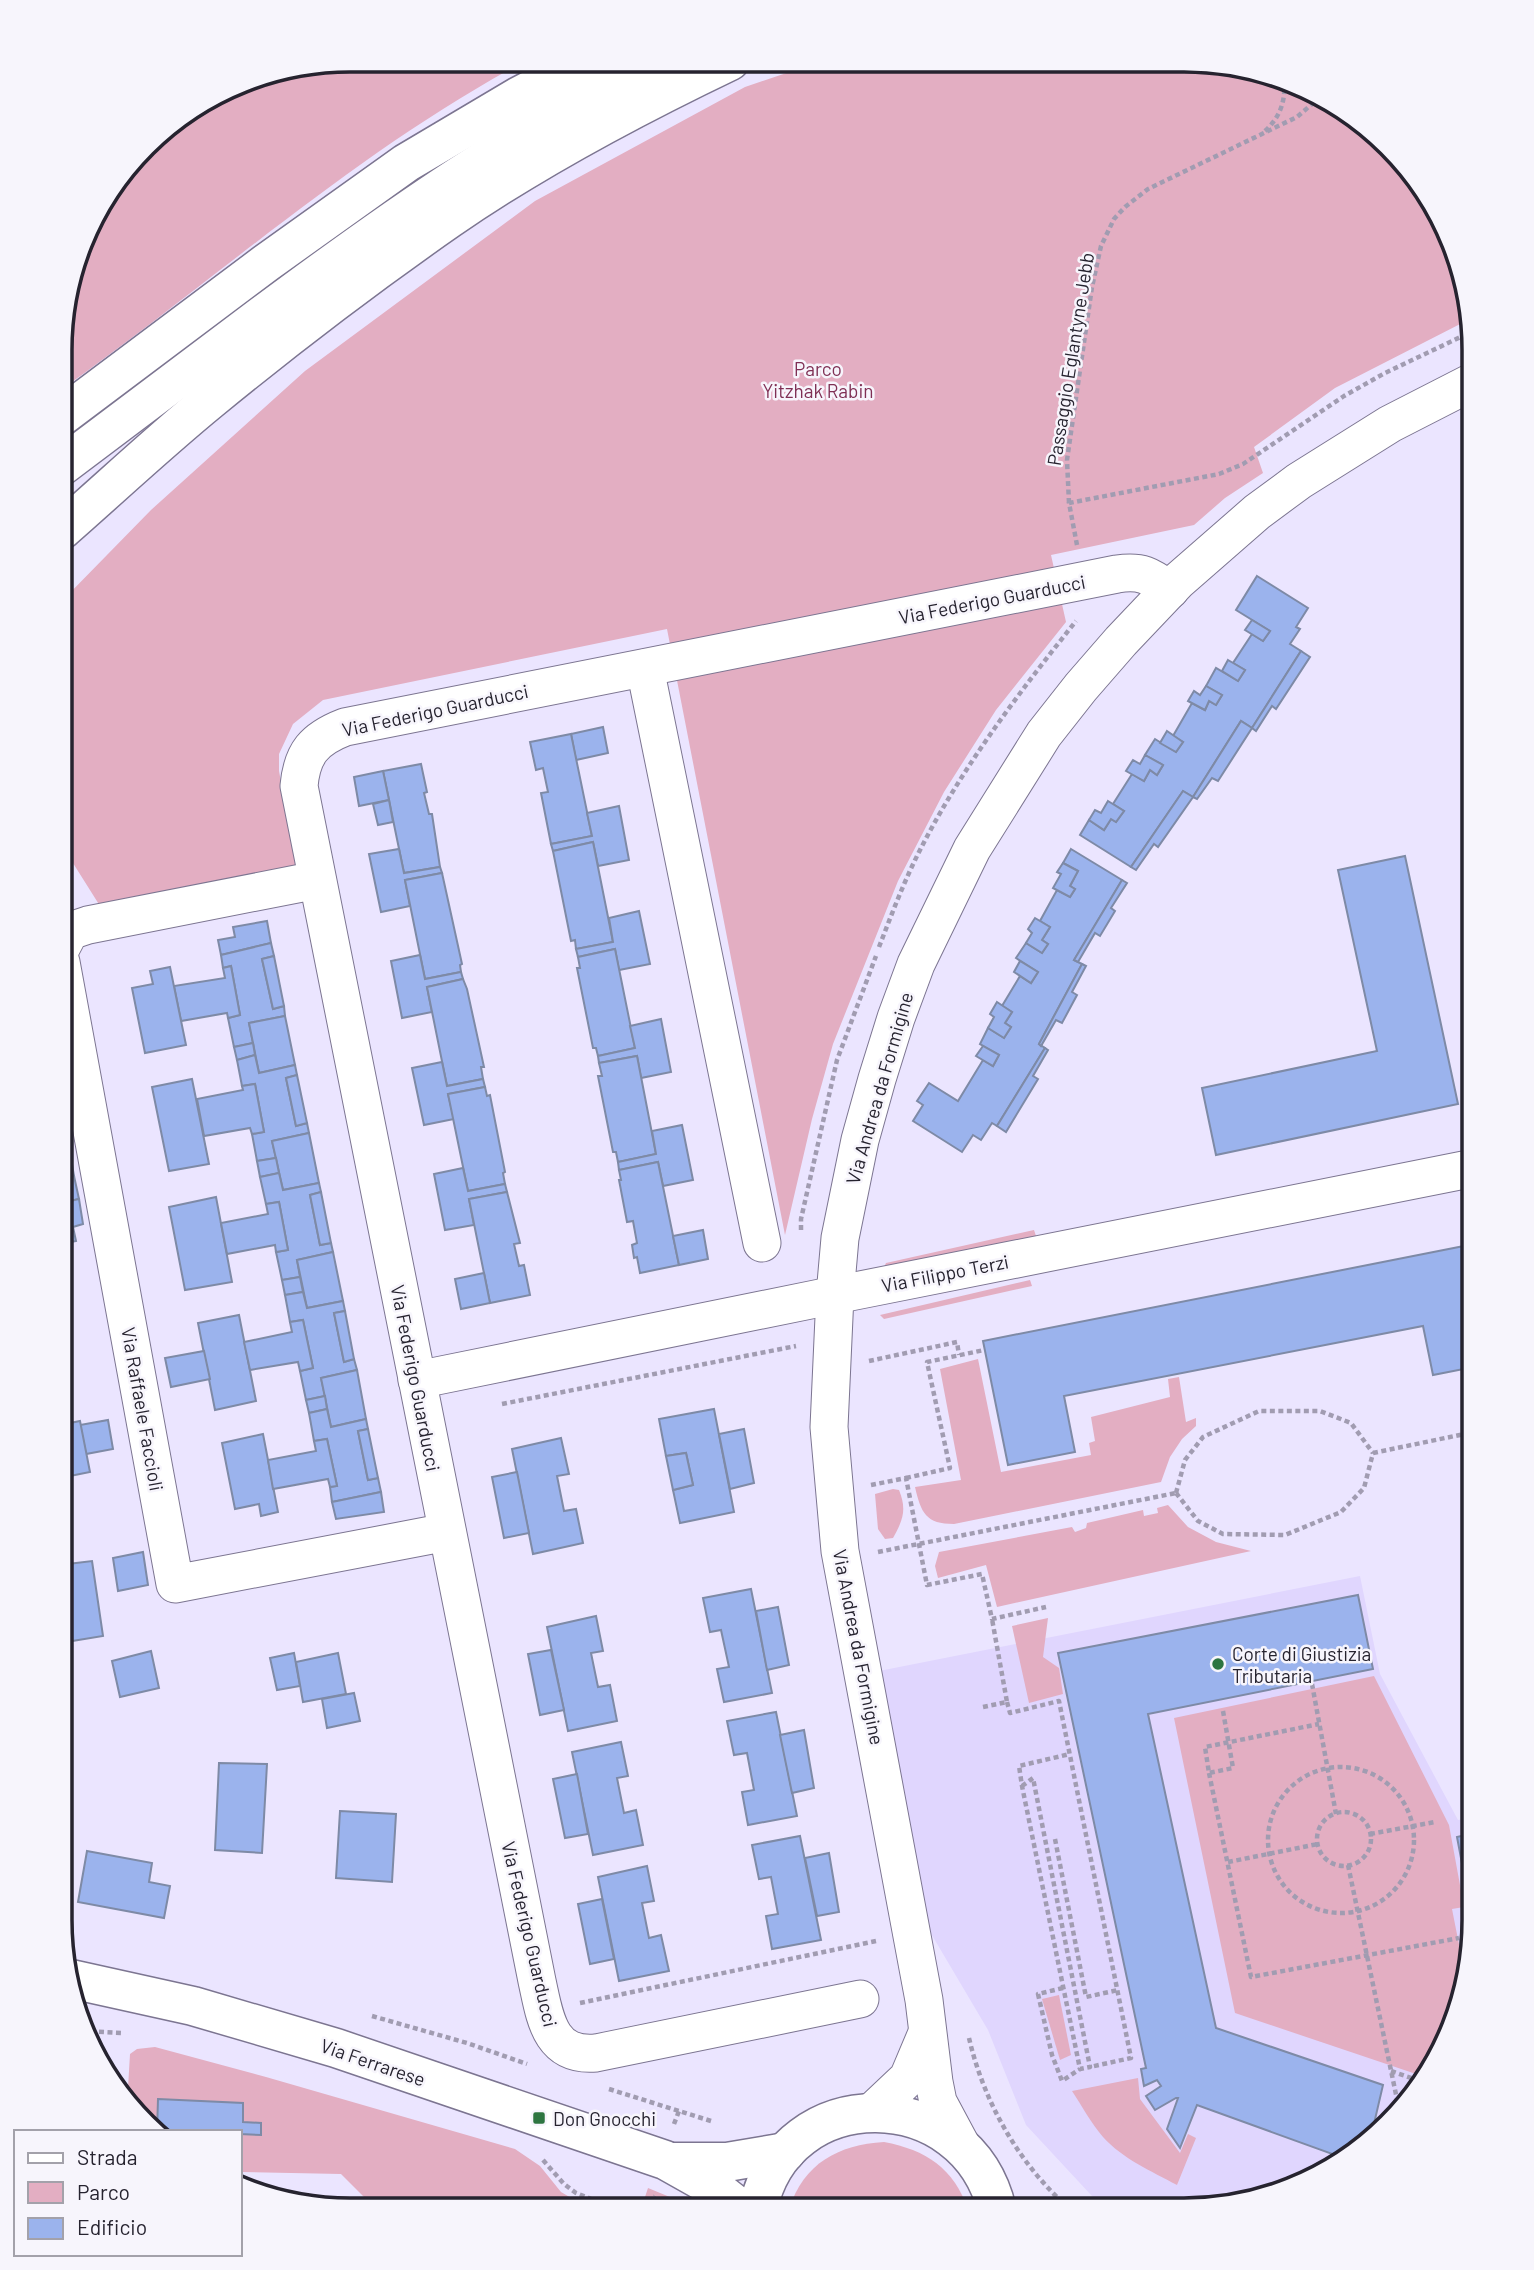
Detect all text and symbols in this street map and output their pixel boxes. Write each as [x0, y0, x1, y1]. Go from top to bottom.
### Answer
street label: Passaggio Eglantyne Jebb [1042, 251, 1098, 467]
park label: Parco Yitzhak Rabin [762, 357, 874, 402]
street label: Via Federigo Guarducci [897, 570, 1087, 628]
street label: Via Federigo Guarducci [340, 679, 530, 741]
street label: Via Andrea da Formigine [841, 989, 917, 1187]
street label: Via Filippo Terzi [879, 1249, 1011, 1297]
street label: Via Federigo Guarducci [387, 1283, 445, 1473]
street label: Via Raffaele Faccioli [117, 1325, 169, 1493]
street label: Via Andrea da Formigine [829, 1547, 889, 1747]
place label: Corte di Giustizia Tributaria [1232, 1642, 1371, 1687]
marker: Corte di Giustizia Tributaria [1210, 1656, 1226, 1672]
street label: Via Federigo Guarducci [497, 1839, 563, 2029]
street label: Via Ferrarese [318, 2033, 428, 2091]
place label: Don Gnocchi [553, 2107, 656, 2130]
marker: Don Gnocchi [531, 2110, 547, 2126]
legend [14, 2130, 242, 2256]
text: Strada [77, 2144, 137, 2169]
text: Parco [77, 2179, 130, 2204]
text: Edificio [77, 2214, 147, 2239]

